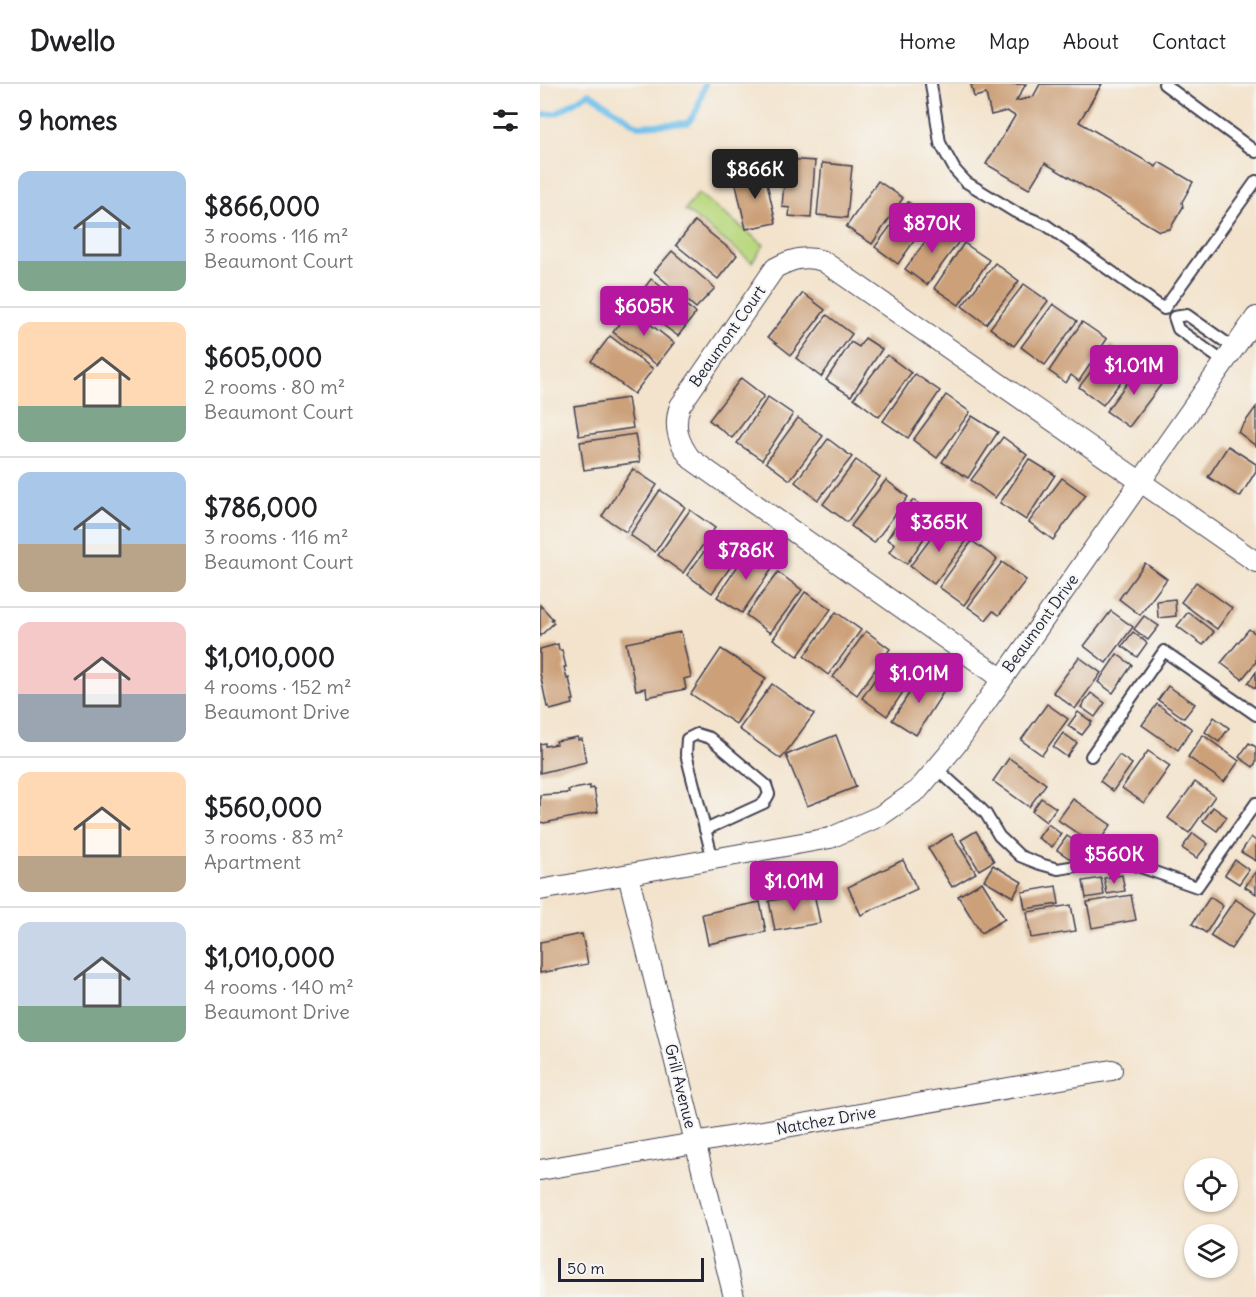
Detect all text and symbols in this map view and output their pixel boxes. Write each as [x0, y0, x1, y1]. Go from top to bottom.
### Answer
text: Dwello [30, 23, 115, 59]
text: Home [899, 28, 956, 55]
text: Map [989, 28, 1030, 55]
text: About [1063, 28, 1119, 55]
text: Contact [1152, 28, 1226, 55]
text: 9 homes [18, 104, 117, 137]
icon: filters [489, 104, 522, 137]
pin: $866K [713, 149, 797, 200]
text: $866K [726, 156, 784, 181]
text: $866,000 [204, 190, 320, 223]
icon: home [66, 195, 138, 267]
pin: $870K [890, 203, 974, 254]
text: $870K [903, 210, 961, 235]
text: 3 rooms · 116 m² [204, 223, 348, 248]
text: Beaumont Court [204, 248, 353, 273]
street label: Beaumont Court [685, 281, 770, 391]
pin: $605K [602, 286, 686, 337]
text: $605K [614, 293, 674, 318]
text: $605,000 [204, 341, 322, 374]
pin: $1.01M [1085, 345, 1183, 396]
icon: home [66, 346, 138, 418]
text: $1.01M [1104, 352, 1164, 377]
text: 2 rooms · 80 m² [204, 374, 345, 399]
text: Beaumont Court [204, 399, 353, 424]
text: $786,000 [204, 491, 318, 524]
icon: home [66, 496, 138, 568]
pin: $365K [897, 502, 981, 553]
text: $365K [910, 509, 968, 534]
text: 3 rooms · 116 m² [204, 524, 348, 549]
pin: $786K [704, 530, 788, 581]
text: $786K [718, 537, 774, 562]
text: Beaumont Court [204, 549, 353, 574]
street label: Beaumont Drive [998, 570, 1082, 676]
text: $1,010,000 [204, 641, 335, 674]
icon: home [66, 646, 138, 718]
pin: $1.01M [870, 653, 968, 704]
text: $1.01M [889, 660, 949, 685]
text: 4 rooms · 152 m² [204, 674, 352, 699]
text: Beaumont Drive [204, 699, 350, 724]
text: $560,000 [204, 791, 322, 824]
icon: home [66, 796, 138, 868]
text: 3 rooms · 83 m² [204, 824, 344, 849]
pin: $560K [1072, 834, 1156, 885]
text: $560K [1084, 841, 1144, 866]
text: Apartment [204, 849, 301, 874]
pin: $1.01M [745, 861, 843, 912]
text: $1.01M [764, 868, 824, 893]
text: $1,010,000 [204, 941, 335, 974]
icon: home [66, 946, 138, 1018]
text: 4 rooms · 140 m² [204, 974, 354, 999]
text: Beaumont Drive [204, 999, 350, 1024]
street label: Grill Avenue [661, 1042, 701, 1130]
street label: Natchez Drive [775, 1101, 877, 1139]
map controls [1184, 1158, 1238, 1278]
button: locate [1184, 1158, 1238, 1212]
button: layers [1184, 1224, 1238, 1278]
scale bar [558, 1255, 704, 1282]
text: 50 m [567, 1258, 605, 1278]

